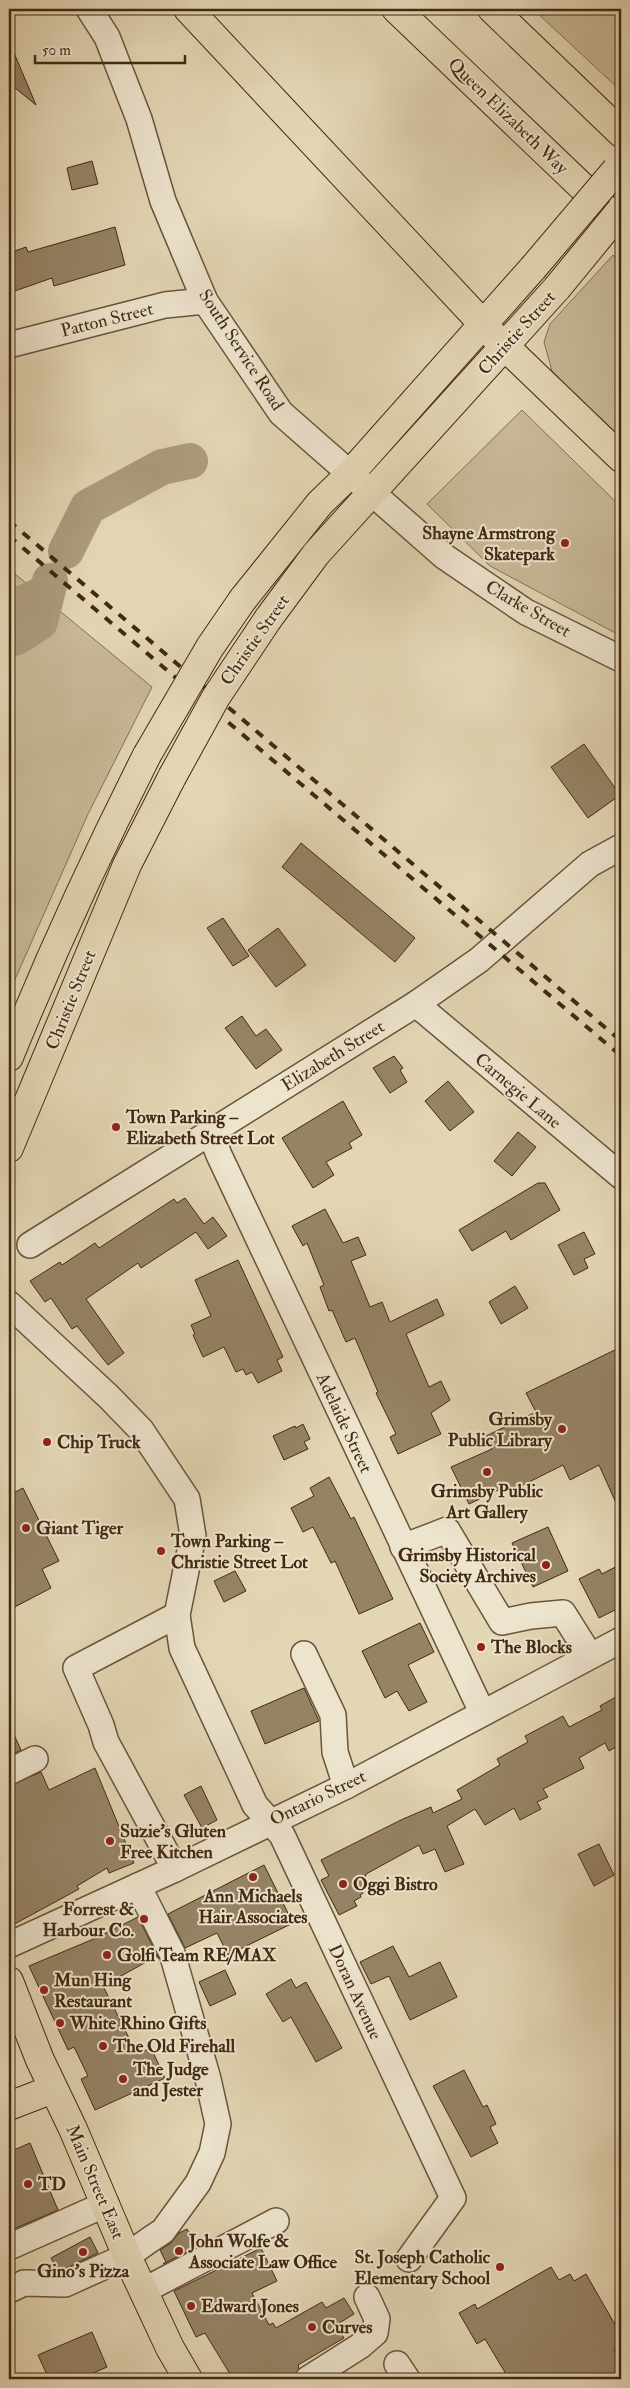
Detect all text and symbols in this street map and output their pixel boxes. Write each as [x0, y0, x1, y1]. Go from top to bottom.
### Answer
scale bar [35, 32, 185, 64]
text: 50 m [42, 41, 71, 60]
street label: Queen Elizabeth Way [443, 53, 574, 180]
street label: South Service Road [193, 285, 289, 415]
street label: Christie Street [473, 286, 561, 380]
street label: Patton Street [59, 297, 156, 343]
place label: Shayne Armstrong Skatepark [422, 522, 556, 566]
marker: Shayne Armstrong Skatepark [559, 537, 571, 549]
street label: Clarke Street [481, 575, 575, 643]
street label: Christie Street [215, 590, 295, 690]
street label: Christie Street [41, 947, 101, 1053]
street label: Elizabeth Street [277, 1015, 389, 1097]
street label: Carnegie Lane [470, 1048, 566, 1134]
place label: Town Parking – Elizabeth Street Lot [125, 1106, 275, 1150]
marker: Town Parking – Elizabeth Street Lot [110, 1121, 122, 1133]
street label: Adelaide Street [310, 1368, 377, 1477]
place label: Grimsby Public Library [448, 1408, 553, 1452]
marker: Grimsby Public Library [556, 1423, 568, 1435]
place label: Chip Truck [57, 1431, 141, 1454]
marker: Chip Truck [41, 1436, 53, 1448]
marker: Grimsby Public Art Gallery [481, 1466, 493, 1478]
place label: Grimsby Public Art Gallery [431, 1480, 544, 1524]
place label: Giant Tiger [36, 1517, 123, 1540]
marker: Giant Tiger [20, 1522, 32, 1534]
place label: Town Parking – Christie Street Lot [170, 1530, 308, 1574]
place label: Grimsby Historical Society Archives [398, 1544, 536, 1588]
marker: Town Parking – Christie Street Lot [155, 1545, 167, 1557]
marker: Grimsby Historical Society Archives [540, 1559, 552, 1571]
place label: The Blocks [490, 1636, 572, 1659]
marker: The Blocks [475, 1641, 487, 1653]
street label: Ontario Street [266, 1765, 370, 1831]
place label: Suzie's Gluten Free Kitchen [120, 1820, 227, 1864]
marker: Suzie's Gluten Free Kitchen [104, 1835, 116, 1847]
marker: Ann Michaels Hair Associates [247, 1871, 259, 1883]
place label: Oggi Bistro [353, 1873, 438, 1896]
marker: Oggi Bistro [337, 1878, 349, 1890]
place label: Ann Michaels Hair Associates [199, 1885, 307, 1929]
place label: Forrest & Harbour Co. [42, 1898, 134, 1942]
marker: Forrest & Harbour Co. [138, 1913, 150, 1925]
street label: Doran Avenue [323, 1941, 387, 2044]
place label: Golfi Team RE/MAX [117, 1944, 276, 1967]
marker: Golfi Team RE/MAX [101, 1949, 113, 1961]
place label: Mun Hing Restaurant [53, 1969, 132, 2013]
marker: Mun Hing Restaurant [38, 1984, 50, 1996]
place label: White Rhino Gifts [69, 2012, 206, 2035]
marker: White Rhino Gifts [54, 2017, 66, 2029]
place label: The Old Firehall [112, 2035, 235, 2058]
marker: The Old Firehall [97, 2040, 109, 2052]
place label: The Judge and Jester [132, 2058, 209, 2102]
marker: The Judge and Jester [117, 2073, 129, 2085]
street label: Main Street East [61, 2121, 130, 2243]
place label: TD [37, 2173, 66, 2196]
marker: TD [22, 2178, 34, 2190]
place label: John Wolfe & Associate Law Office [188, 2230, 338, 2274]
marker: John Wolfe & Associate Law Office [173, 2245, 185, 2257]
marker: Gino's Pizza [77, 2246, 89, 2258]
place label: St. Joseph Catholic Elementary School [354, 2246, 491, 2290]
place label: Gino's Pizza [37, 2260, 130, 2283]
marker: St. Joseph Catholic Elementary School [494, 2261, 506, 2273]
place label: Edward Jones [201, 2295, 299, 2318]
marker: Edward Jones [185, 2300, 197, 2312]
place label: Curves [322, 2316, 373, 2339]
marker: Curves [306, 2321, 318, 2333]

